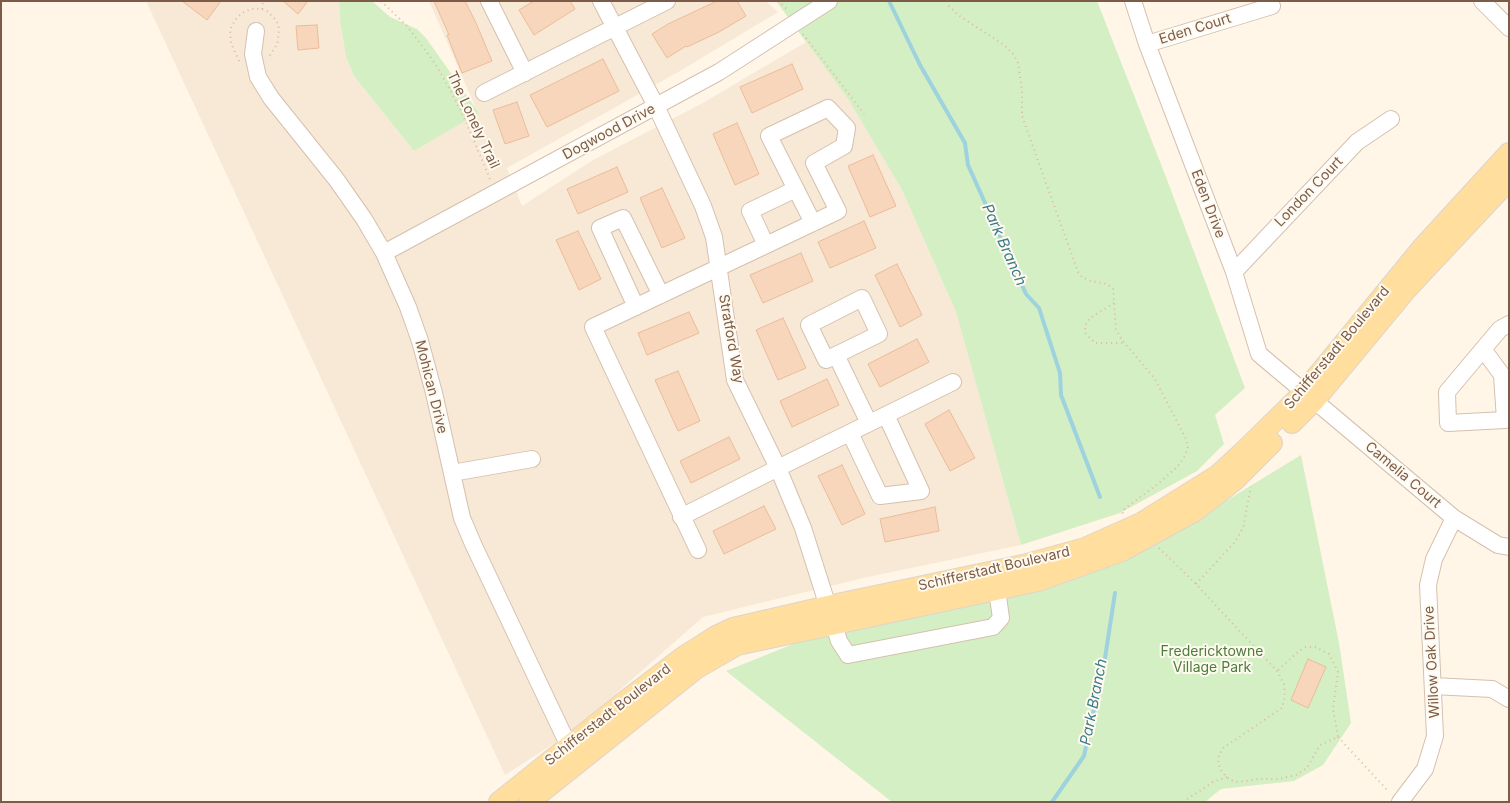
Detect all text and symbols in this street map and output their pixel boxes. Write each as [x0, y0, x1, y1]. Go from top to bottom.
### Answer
street label: Eden Court [1157, 10, 1233, 48]
street label: The Lonely Trail [443, 69, 503, 171]
street label: Dogwood Drive [560, 101, 658, 163]
street label: London Court [1271, 154, 1347, 230]
street label: Eden Drive [1187, 167, 1229, 241]
water label: Park Branch [978, 201, 1030, 289]
street label: Schifferstadt Boulevard [1281, 283, 1393, 413]
street label: Stratford Way [715, 293, 747, 385]
street label: Mohican Drive [411, 339, 451, 435]
street label: Camelia Court [1362, 438, 1444, 512]
street label: Schifferstadt Boulevard [917, 543, 1071, 595]
street label: Willow Oak Drive [1421, 605, 1443, 719]
park label: Fredericktowne Village Park [1161, 644, 1263, 676]
water label: Park Branch [1077, 657, 1111, 747]
street label: Schifferstadt Boulevard [542, 661, 674, 769]

